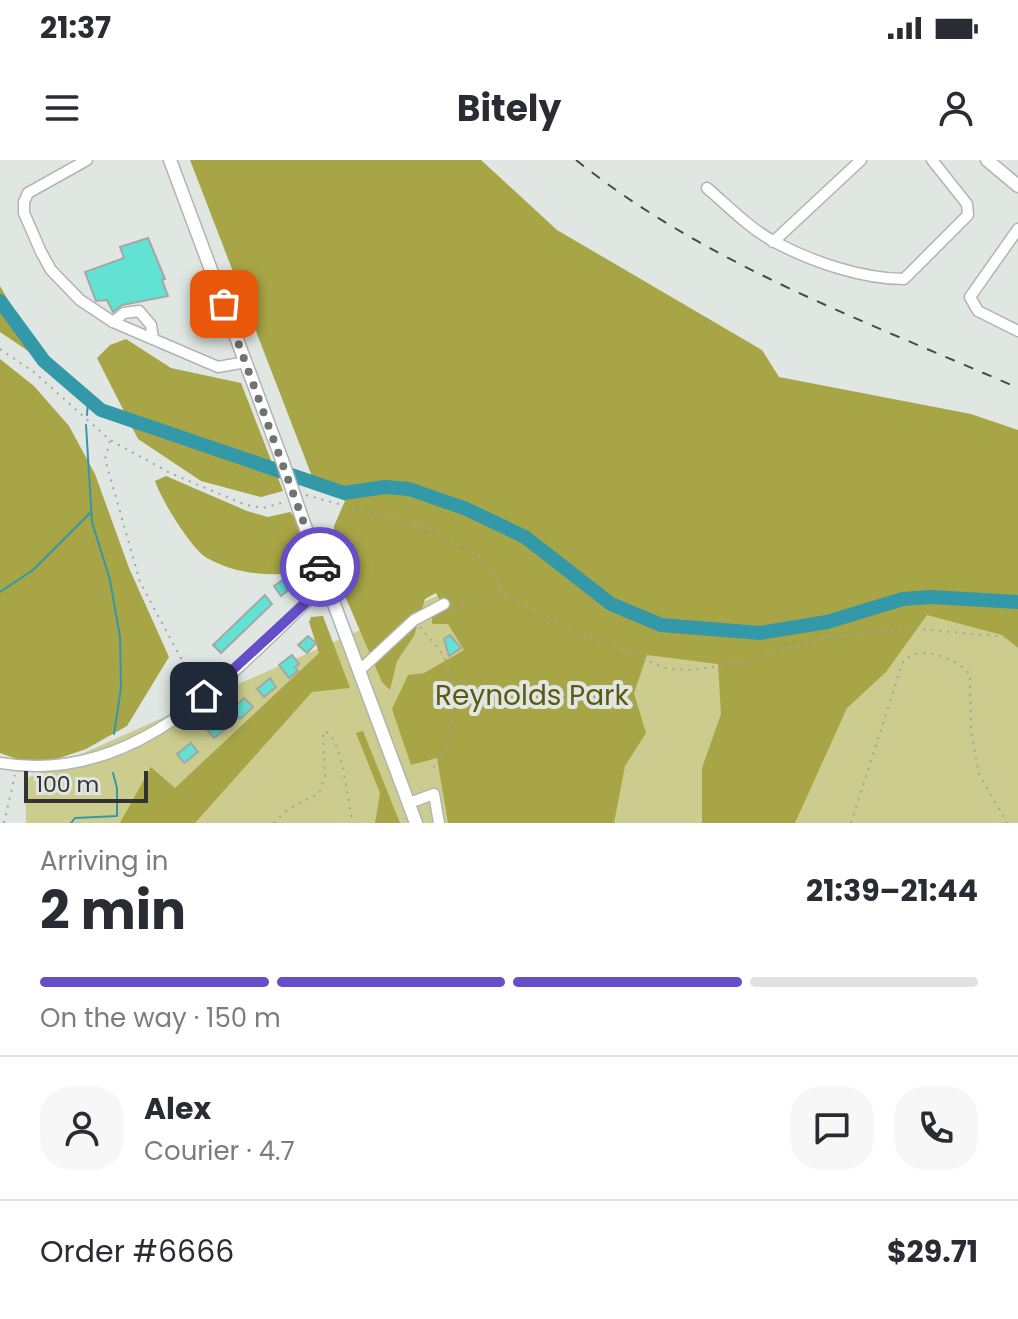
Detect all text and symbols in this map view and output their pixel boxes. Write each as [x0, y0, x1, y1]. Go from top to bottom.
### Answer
text: 21:37 [40, 6, 111, 49]
text: Bitely [457, 83, 561, 134]
icon: menu [40, 86, 84, 130]
icon: person [934, 86, 978, 130]
pin [190, 270, 258, 338]
icon: bag [202, 282, 246, 326]
courier [280, 527, 360, 607]
icon: car [298, 545, 342, 589]
pin [170, 662, 238, 730]
icon: home [182, 674, 226, 718]
park label: Reynolds Park [435, 676, 630, 715]
scale bar [24, 767, 148, 803]
text: 100 m [36, 769, 99, 800]
text: Arriving in [40, 843, 169, 879]
text: 21:39–21:44 [806, 869, 978, 912]
text: 2 min [40, 874, 186, 947]
text: On the way · 150 m [40, 1000, 281, 1036]
button: person [40, 1086, 124, 1170]
button: chat [790, 1086, 874, 1170]
button: phone [894, 1086, 978, 1170]
text: Alex [144, 1087, 211, 1130]
text: Courier · 4.7 [144, 1133, 295, 1169]
text: Order #6666 [40, 1230, 234, 1273]
text: $29.71 [887, 1230, 978, 1273]

